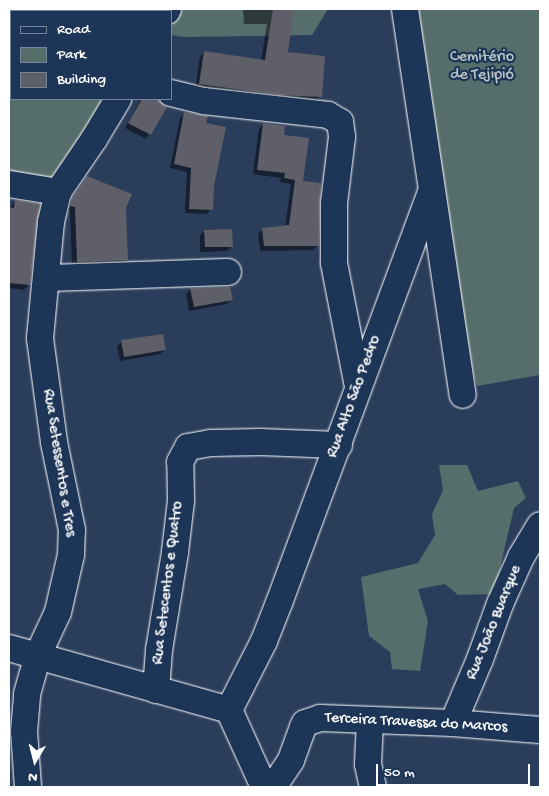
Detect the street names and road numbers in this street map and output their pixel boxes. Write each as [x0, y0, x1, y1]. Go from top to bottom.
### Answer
street label: Rua Alto São Pedro [324, 333, 386, 461]
street label: Rua Setessentos e Tres [37, 388, 79, 538]
street label: Rua Setecentos e Quatro [149, 500, 189, 666]
street label: Rua João Buarque [463, 563, 527, 683]
street label: Terceira Travessa do Marcos [324, 710, 508, 738]

